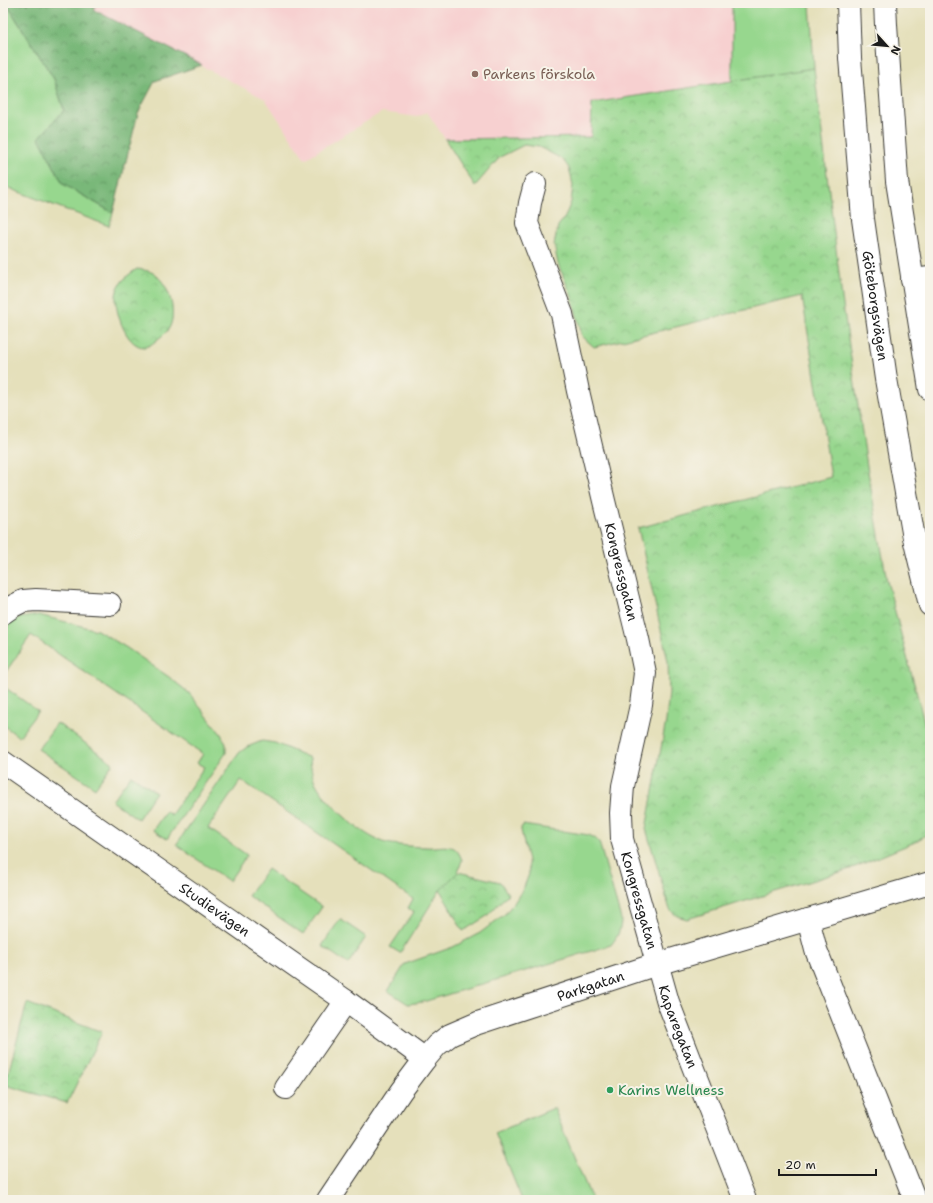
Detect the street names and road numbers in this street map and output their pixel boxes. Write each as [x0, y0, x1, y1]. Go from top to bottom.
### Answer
street label: Göteborgsvägen [859, 249, 892, 362]
street label: Kongressgatan [601, 521, 642, 623]
street label: Kongressgatan [617, 849, 662, 952]
street label: Studievägen [176, 879, 254, 941]
street label: Parkgatan [555, 966, 627, 1005]
street label: Kaparegatan [655, 983, 702, 1071]

